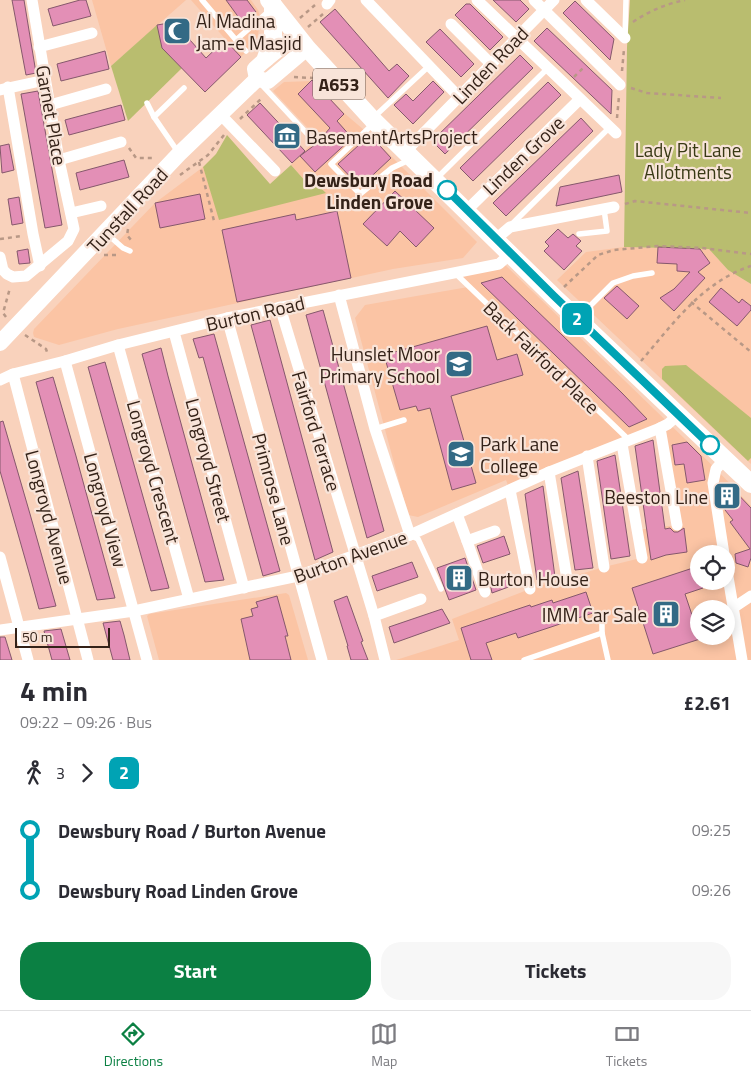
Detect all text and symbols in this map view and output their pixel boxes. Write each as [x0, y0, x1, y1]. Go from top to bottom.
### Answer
place label: Al Madina Jam-e Masjid [196, 6, 302, 57]
mosque icon: Al Madina Jam-e Masjid [162, 16, 192, 46]
street label: Linden Road [445, 19, 535, 111]
street label: Garnet Place [29, 63, 75, 167]
road number: A653 [313, 68, 365, 100]
street label: Linden Grove [476, 108, 570, 202]
museum icon: BasementArtsProject [272, 121, 302, 151]
place label: BasementArtsProject [306, 122, 478, 151]
park label: Lady Pit Lane Allotments [635, 135, 741, 186]
street label: Tunstall Road [80, 161, 174, 259]
place label: Dewsbury Road Linden Grove [304, 165, 433, 216]
marker: Dewsbury Road Linden Grove [437, 180, 457, 200]
street label: Burton Road [203, 288, 307, 338]
street label: Back Fairford Place [477, 294, 607, 420]
line badge: 2 [561, 303, 593, 335]
text: 2 [572, 305, 582, 332]
place label: Hunslet Moor Primary School [319, 339, 440, 390]
school or university icon: Hunslet Moor Primary School [444, 349, 474, 379]
street label: Fairford Terrace [285, 367, 349, 495]
street label: Longroyd Street [179, 395, 240, 526]
street label: Longroyd Crescent [120, 397, 188, 548]
place label: Park Lane College [480, 429, 559, 480]
street label: Primrose Lane [245, 430, 303, 548]
unlabelled marker [700, 435, 720, 455]
school or university icon: Park Lane College [446, 439, 476, 469]
street label: Longroyd Avenue [18, 447, 82, 587]
street label: Longroyd View [77, 449, 135, 571]
building icon: Beeston Line [712, 481, 742, 511]
place label: Beeston Line [604, 482, 708, 511]
street label: Burton Avenue [289, 522, 411, 590]
map controls [690, 545, 735, 645]
button: locate [690, 545, 735, 590]
building icon: Burton House [444, 563, 474, 593]
place label: Burton House [478, 564, 589, 593]
building icon: IMM Car Sale [651, 599, 681, 629]
place label: IMM Car Sale [542, 600, 647, 629]
button: layers [690, 600, 735, 645]
scale bar [15, 625, 110, 648]
text: 50 m [22, 626, 52, 647]
text: 4 min [20, 669, 88, 712]
text: £2.61 [684, 688, 731, 717]
text: 09:22 – 09:26 · Bus [20, 710, 152, 734]
icon: walk [20, 759, 48, 787]
icon: forward [73, 759, 101, 787]
text: 2 [119, 759, 129, 786]
text: 3 [56, 761, 65, 785]
text: Dewsbury Road / Burton Avenue [58, 816, 326, 845]
text: 09:25 [692, 818, 731, 842]
text: Dewsbury Road Linden Grove [58, 876, 298, 905]
text: 09:26 [692, 878, 731, 902]
button: Start [20, 942, 371, 1000]
button: Tickets [381, 942, 731, 1000]
tab: Directions [104, 1020, 163, 1071]
tab: Map [370, 1020, 398, 1071]
tab: Tickets [606, 1020, 647, 1071]

